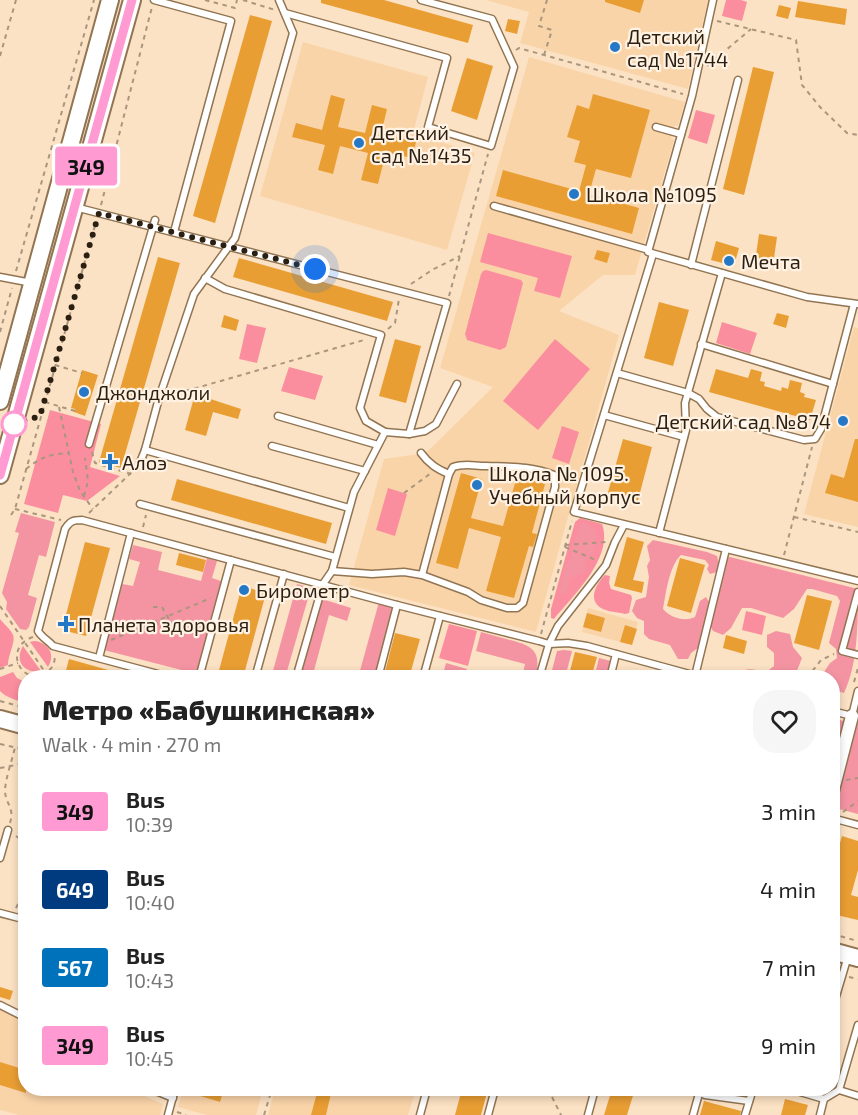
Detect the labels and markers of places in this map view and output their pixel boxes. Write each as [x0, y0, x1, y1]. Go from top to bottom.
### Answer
place label: Детский сад №1744 [627, 24, 728, 71]
marker: Детский сад №1744 [608, 40, 622, 54]
place label: Детский сад №1435 [371, 120, 472, 167]
marker: Детский сад №1435 [352, 136, 366, 150]
place label: Школа №1095 [586, 182, 717, 206]
marker: Школа №1095 [567, 187, 581, 201]
place label: Мечта [741, 249, 801, 273]
marker: Мечта [722, 254, 736, 268]
place label: Джонджоли [96, 380, 210, 404]
marker: Джонджоли [77, 385, 91, 399]
place label: Детский сад №874 [655, 409, 831, 433]
unlabelled marker [1, 411, 27, 437]
marker: Детский сад №874 [836, 414, 850, 428]
place label: Алоэ [122, 450, 167, 474]
marker: Алоэ [103, 455, 117, 469]
place label: Школа № 1095. Учебный корпус [489, 461, 641, 509]
marker: Школа № 1095. Учебный корпус [470, 478, 484, 492]
place label: Бирометр [256, 578, 350, 602]
marker: Бирометр [237, 583, 251, 597]
place label: Планета здоровья [78, 612, 249, 636]
marker: Планета здоровья [59, 617, 73, 631]

